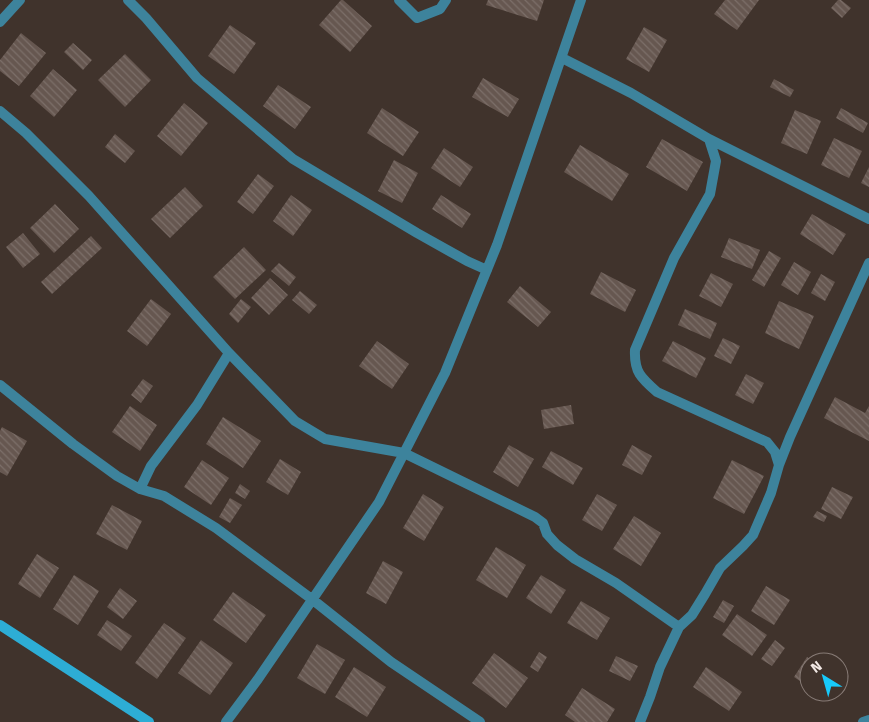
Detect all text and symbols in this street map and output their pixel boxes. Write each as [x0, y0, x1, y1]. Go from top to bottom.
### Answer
north arrow [799, 652, 849, 702]
text: N [808, 657, 825, 677]

